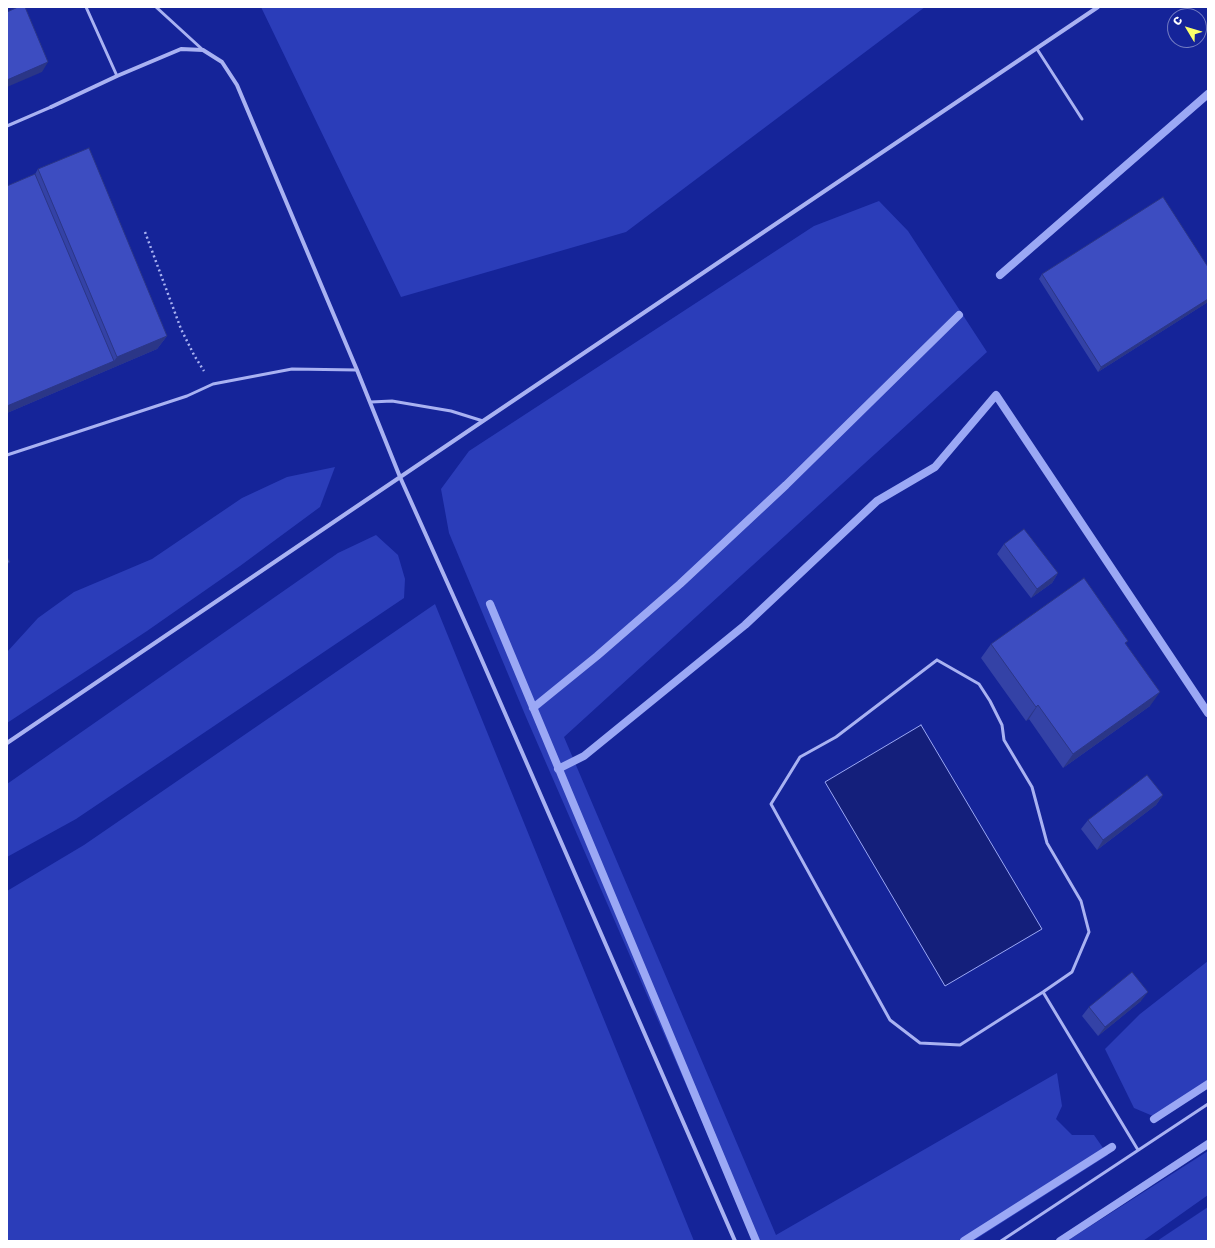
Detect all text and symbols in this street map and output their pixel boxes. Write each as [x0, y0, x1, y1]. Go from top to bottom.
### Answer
north arrow [1167, 8, 1207, 48]
text: С [1170, 14, 1185, 28]

